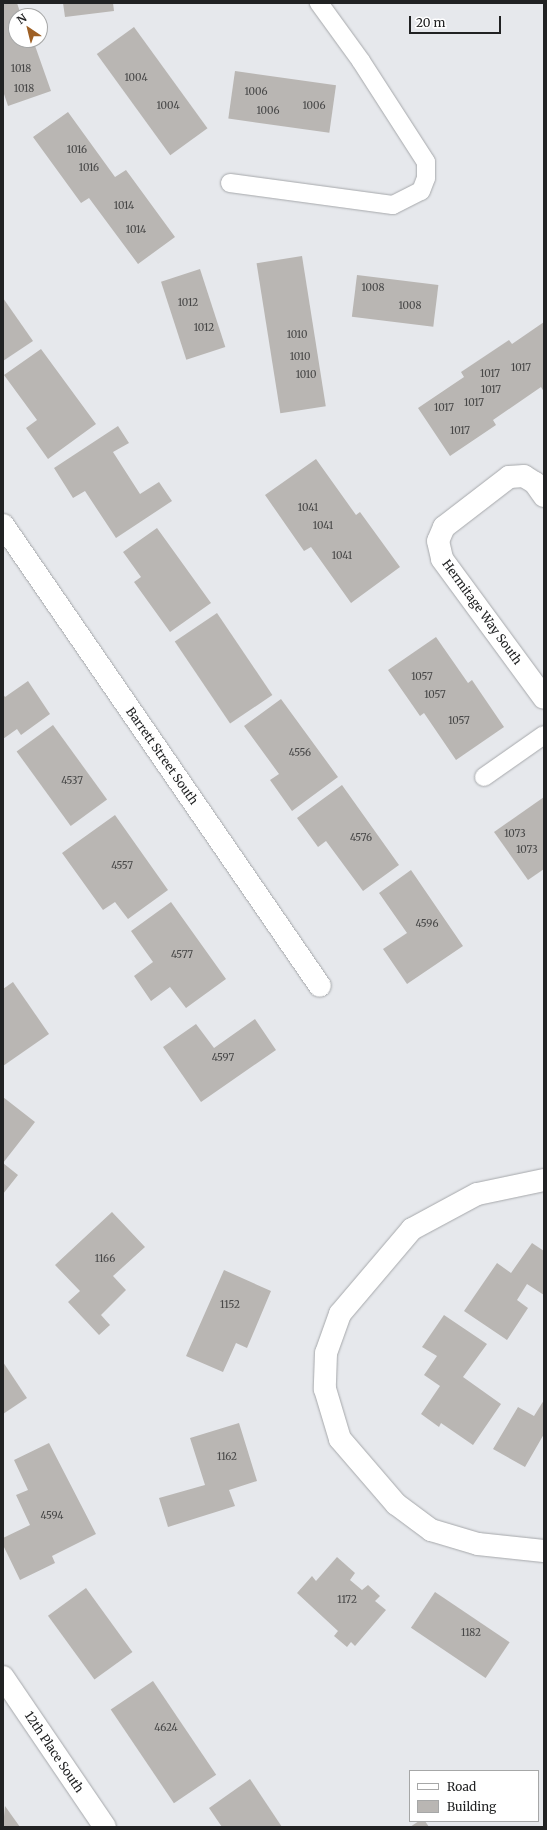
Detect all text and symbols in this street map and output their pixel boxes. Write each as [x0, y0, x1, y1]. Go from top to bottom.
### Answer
north arrow [8, 8, 48, 48]
scale bar [411, 8, 503, 34]
text: N [14, 11, 29, 27]
text: 20 m [416, 15, 445, 30]
house number: 1018 [11, 63, 31, 75]
house number: 1004 [124, 72, 148, 84]
house number: 1018 [14, 83, 34, 95]
house number: 1006 [244, 86, 268, 98]
house number: 1004 [156, 100, 180, 112]
house number: 1006 [302, 100, 326, 112]
house number: 1006 [256, 105, 280, 117]
house number: 1016 [67, 144, 87, 156]
house number: 1016 [79, 162, 99, 174]
house number: 1014 [114, 200, 134, 212]
house number: 1014 [126, 224, 146, 236]
house number: 1008 [362, 282, 384, 294]
house number: 1012 [178, 297, 198, 309]
house number: 1008 [399, 300, 421, 312]
house number: 1012 [194, 322, 214, 334]
house number: 1010 [287, 329, 307, 341]
house number: 1010 [290, 351, 310, 363]
house number: 1017 [511, 362, 531, 374]
house number: 1017 [480, 368, 500, 380]
house number: 1010 [296, 369, 316, 381]
house number: 1017 [481, 384, 501, 396]
house number: 1017 [464, 397, 484, 409]
house number: 1017 [434, 402, 454, 414]
house number: 1017 [450, 425, 470, 437]
house number: 1041 [298, 502, 318, 514]
house number: 1041 [313, 520, 333, 532]
house number: 1041 [332, 550, 352, 562]
street label: Hermitage Way South [439, 557, 525, 667]
house number: 1057 [411, 671, 433, 683]
house number: 1057 [424, 689, 446, 701]
street label: Barrett Street South [123, 705, 201, 807]
house number: 1057 [448, 715, 470, 727]
house number: 4556 [289, 747, 311, 759]
house number: 4537 [61, 775, 83, 787]
house number: 1073 [504, 828, 526, 840]
house number: 4576 [350, 832, 372, 844]
house number: 1073 [516, 844, 538, 856]
house number: 4557 [111, 860, 133, 872]
house number: 4596 [416, 918, 438, 930]
house number: 4577 [171, 949, 193, 961]
house number: 4597 [212, 1052, 234, 1064]
house number: 1166 [95, 1253, 115, 1265]
house number: 1152 [220, 1299, 240, 1311]
house number: 1162 [217, 1451, 237, 1463]
house number: 4594 [41, 1510, 63, 1522]
house number: 1172 [337, 1594, 357, 1606]
house number: 1182 [461, 1627, 481, 1639]
street label: 12th Place South [22, 1709, 86, 1795]
house number: 4624 [154, 1722, 178, 1734]
legend [409, 1770, 539, 1822]
text: Road [447, 1779, 476, 1794]
text: Building [447, 1799, 496, 1814]

